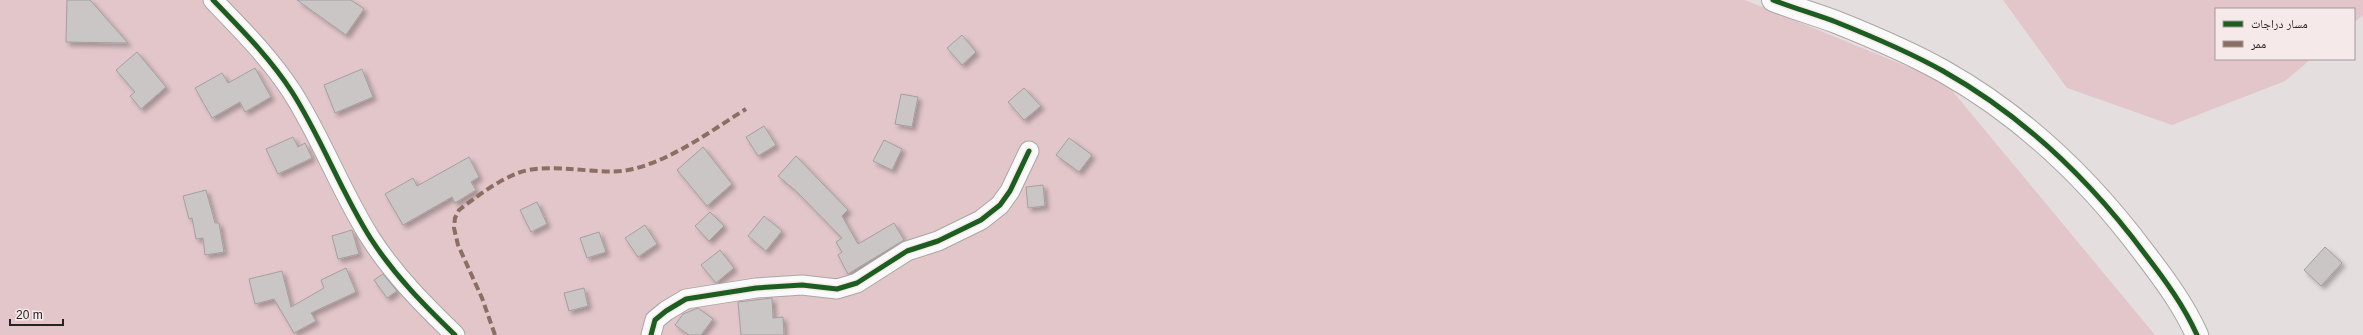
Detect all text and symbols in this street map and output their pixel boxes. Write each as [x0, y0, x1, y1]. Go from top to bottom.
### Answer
legend [2215, 8, 2355, 60]
text: مسار دراجات [2251, 17, 2308, 31]
text: ممر [2250, 37, 2266, 51]
scale bar [10, 301, 63, 327]
text: 20 m [16, 308, 43, 322]

